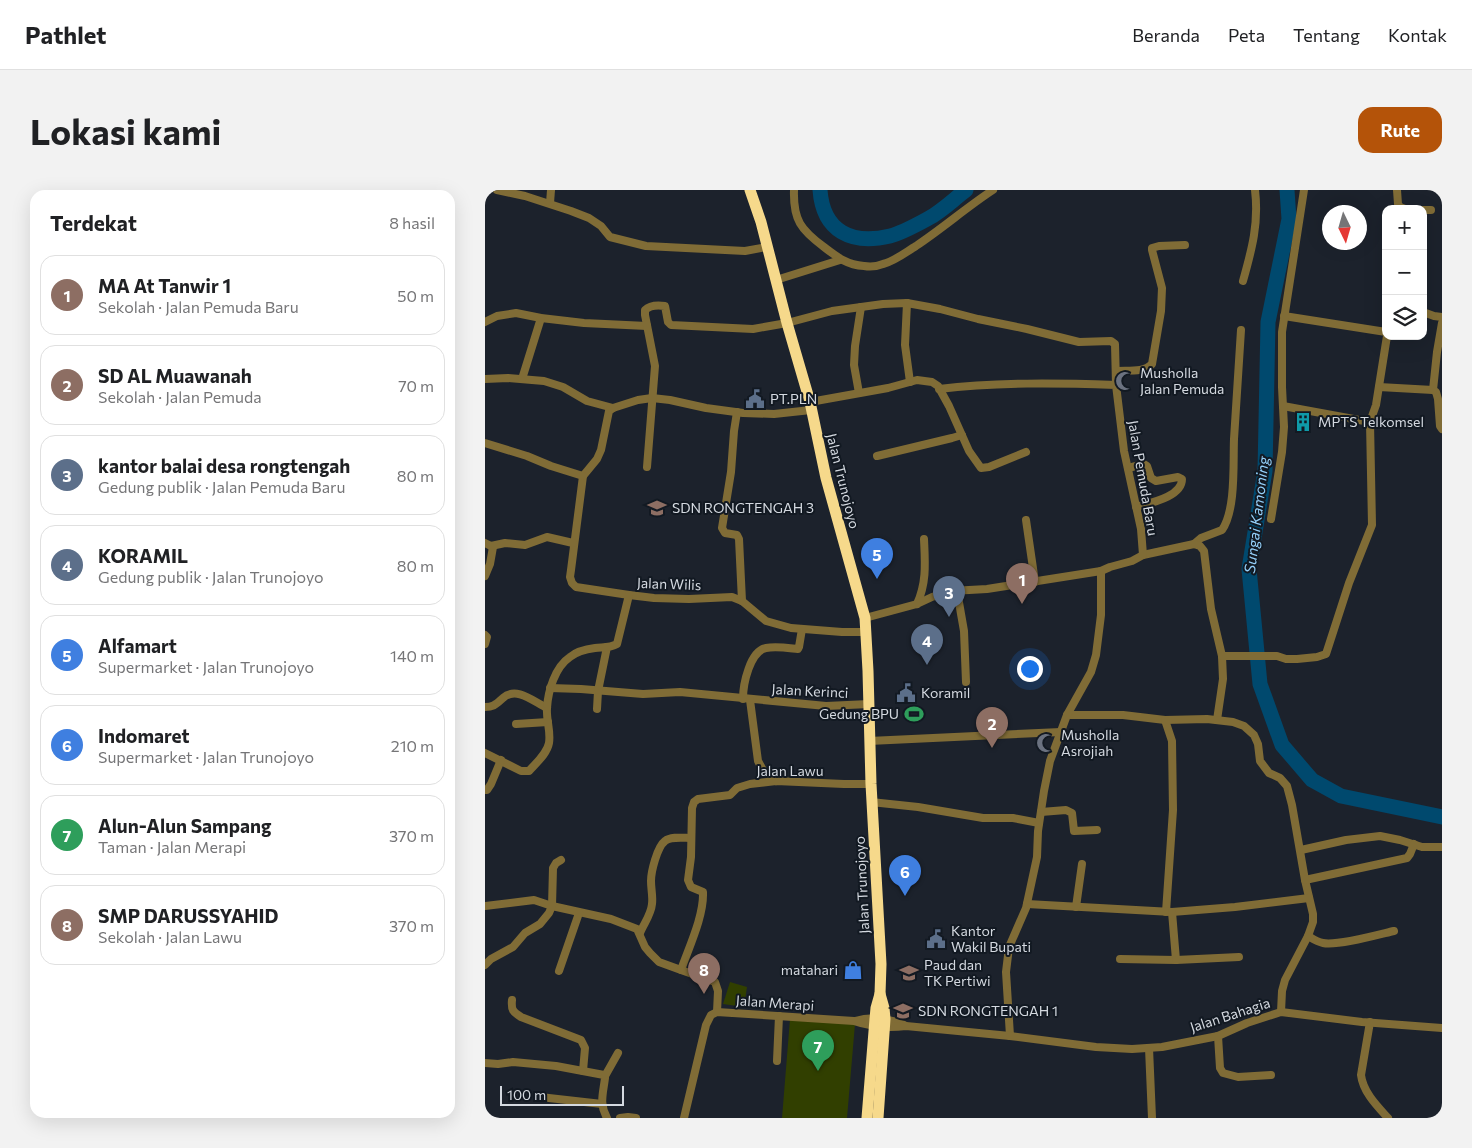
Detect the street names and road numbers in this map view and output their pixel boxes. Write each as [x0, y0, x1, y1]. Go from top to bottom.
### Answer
street label: Jalan Pemuda Baru [1125, 419, 1162, 537]
street label: Jalan Trunojoyo [823, 431, 864, 530]
street label: Jalan Wilis [637, 574, 701, 593]
street label: Jalan Kerinci [771, 680, 849, 701]
street label: Jalan Lawu [756, 762, 824, 779]
street label: Jalan Trunojoyo [850, 836, 873, 934]
street label: Jalan Merapi [735, 991, 815, 1014]
street label: Jalan Bahagia [1188, 994, 1272, 1035]

